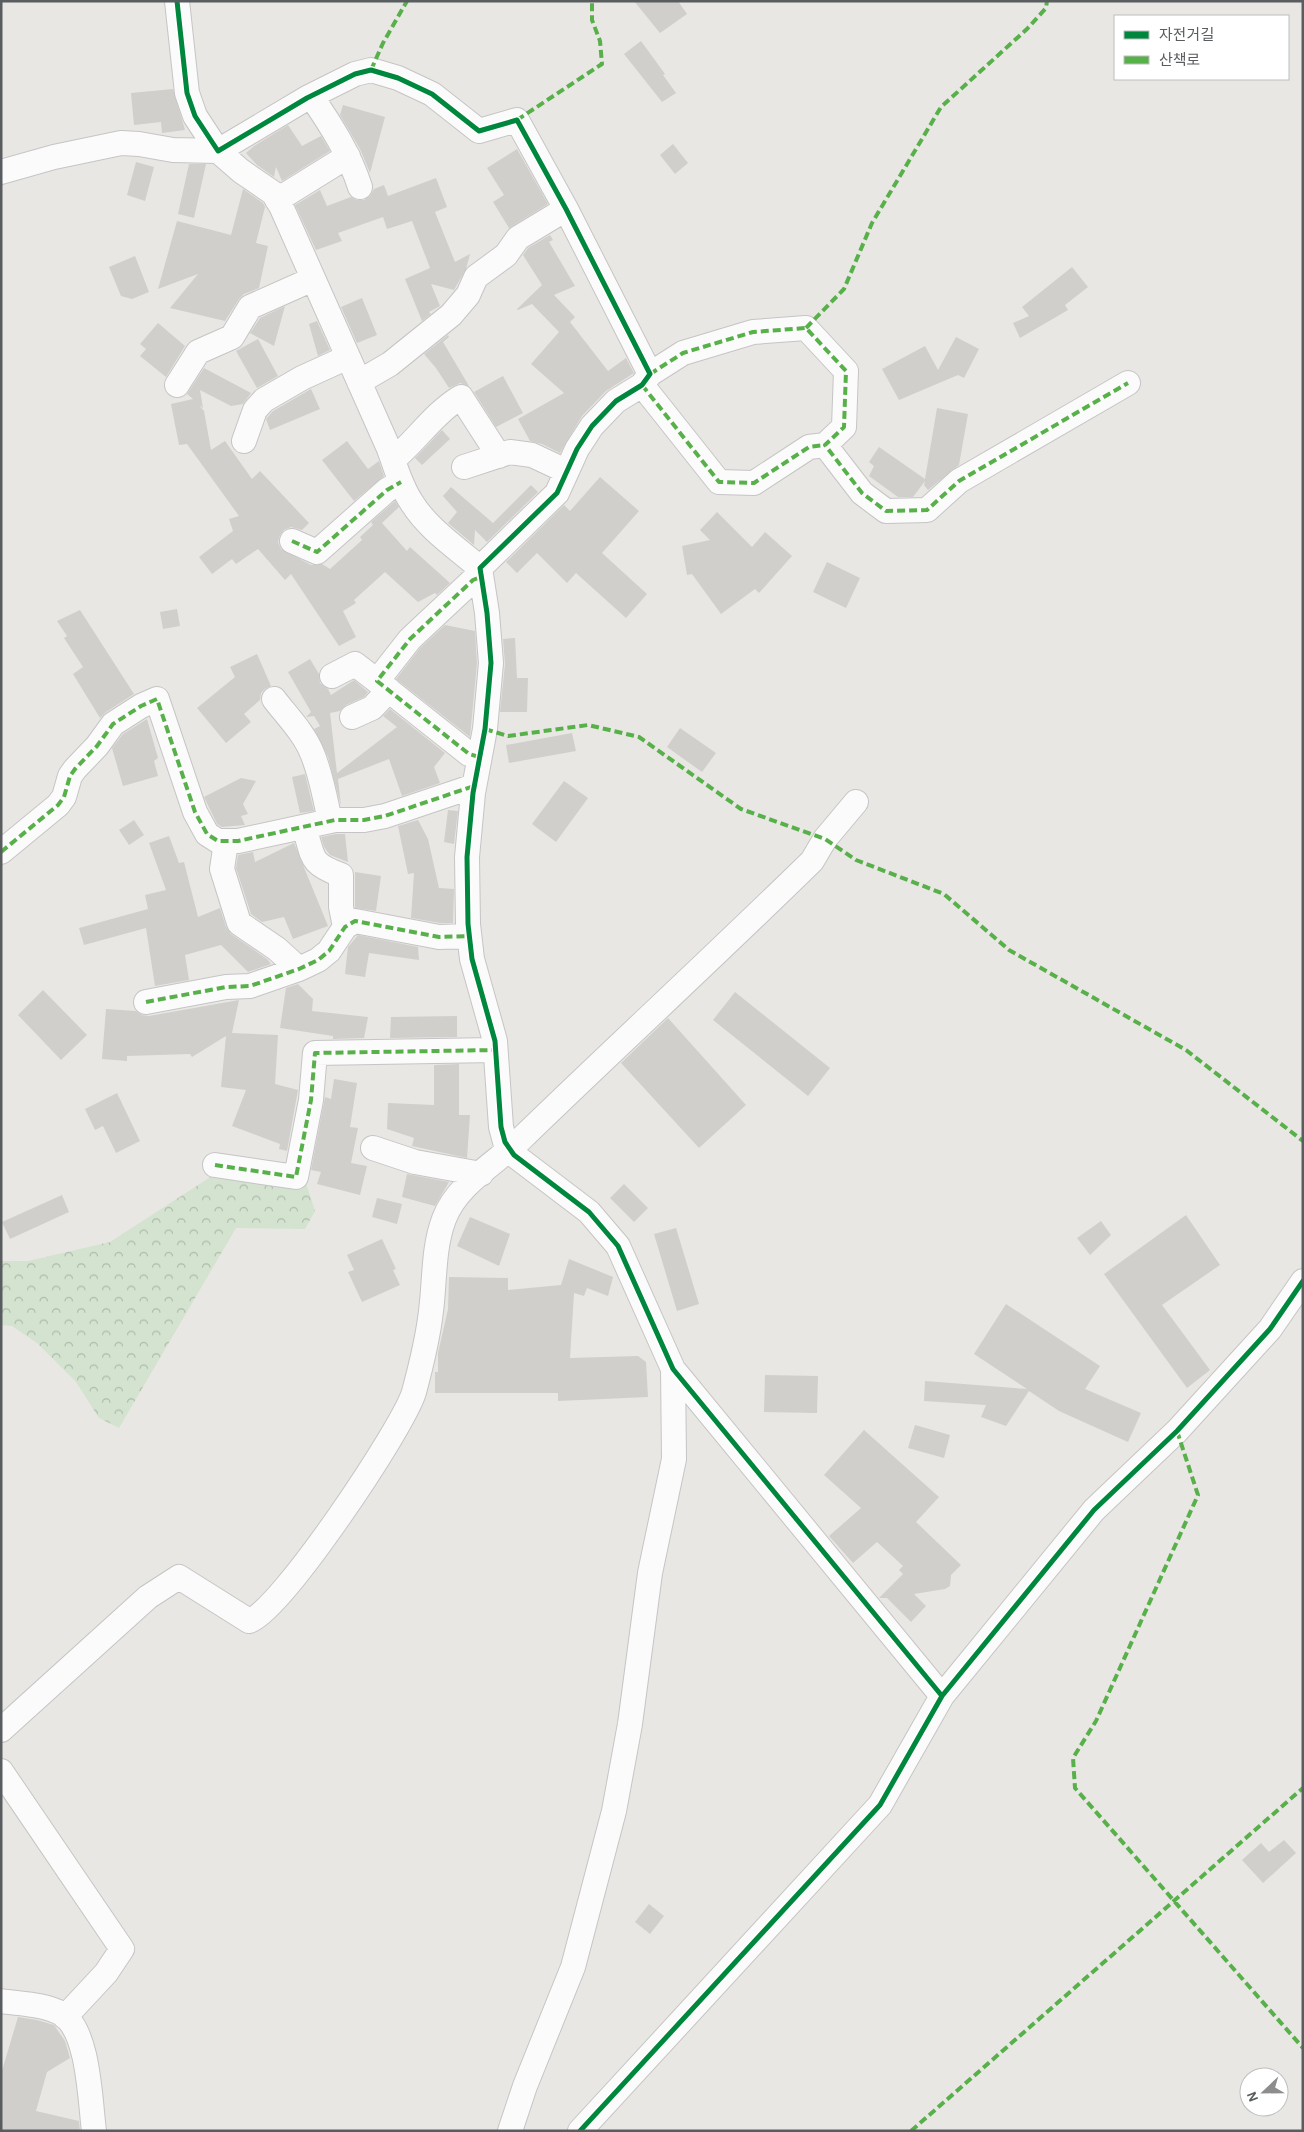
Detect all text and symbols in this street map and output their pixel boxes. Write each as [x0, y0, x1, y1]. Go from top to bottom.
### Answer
legend [1114, 15, 1289, 80]
text: 자전거길 [1159, 27, 1214, 43]
text: 산책로 [1159, 52, 1200, 68]
north arrow [1239, 2067, 1289, 2117]
text: N [1245, 2089, 1261, 2104]

